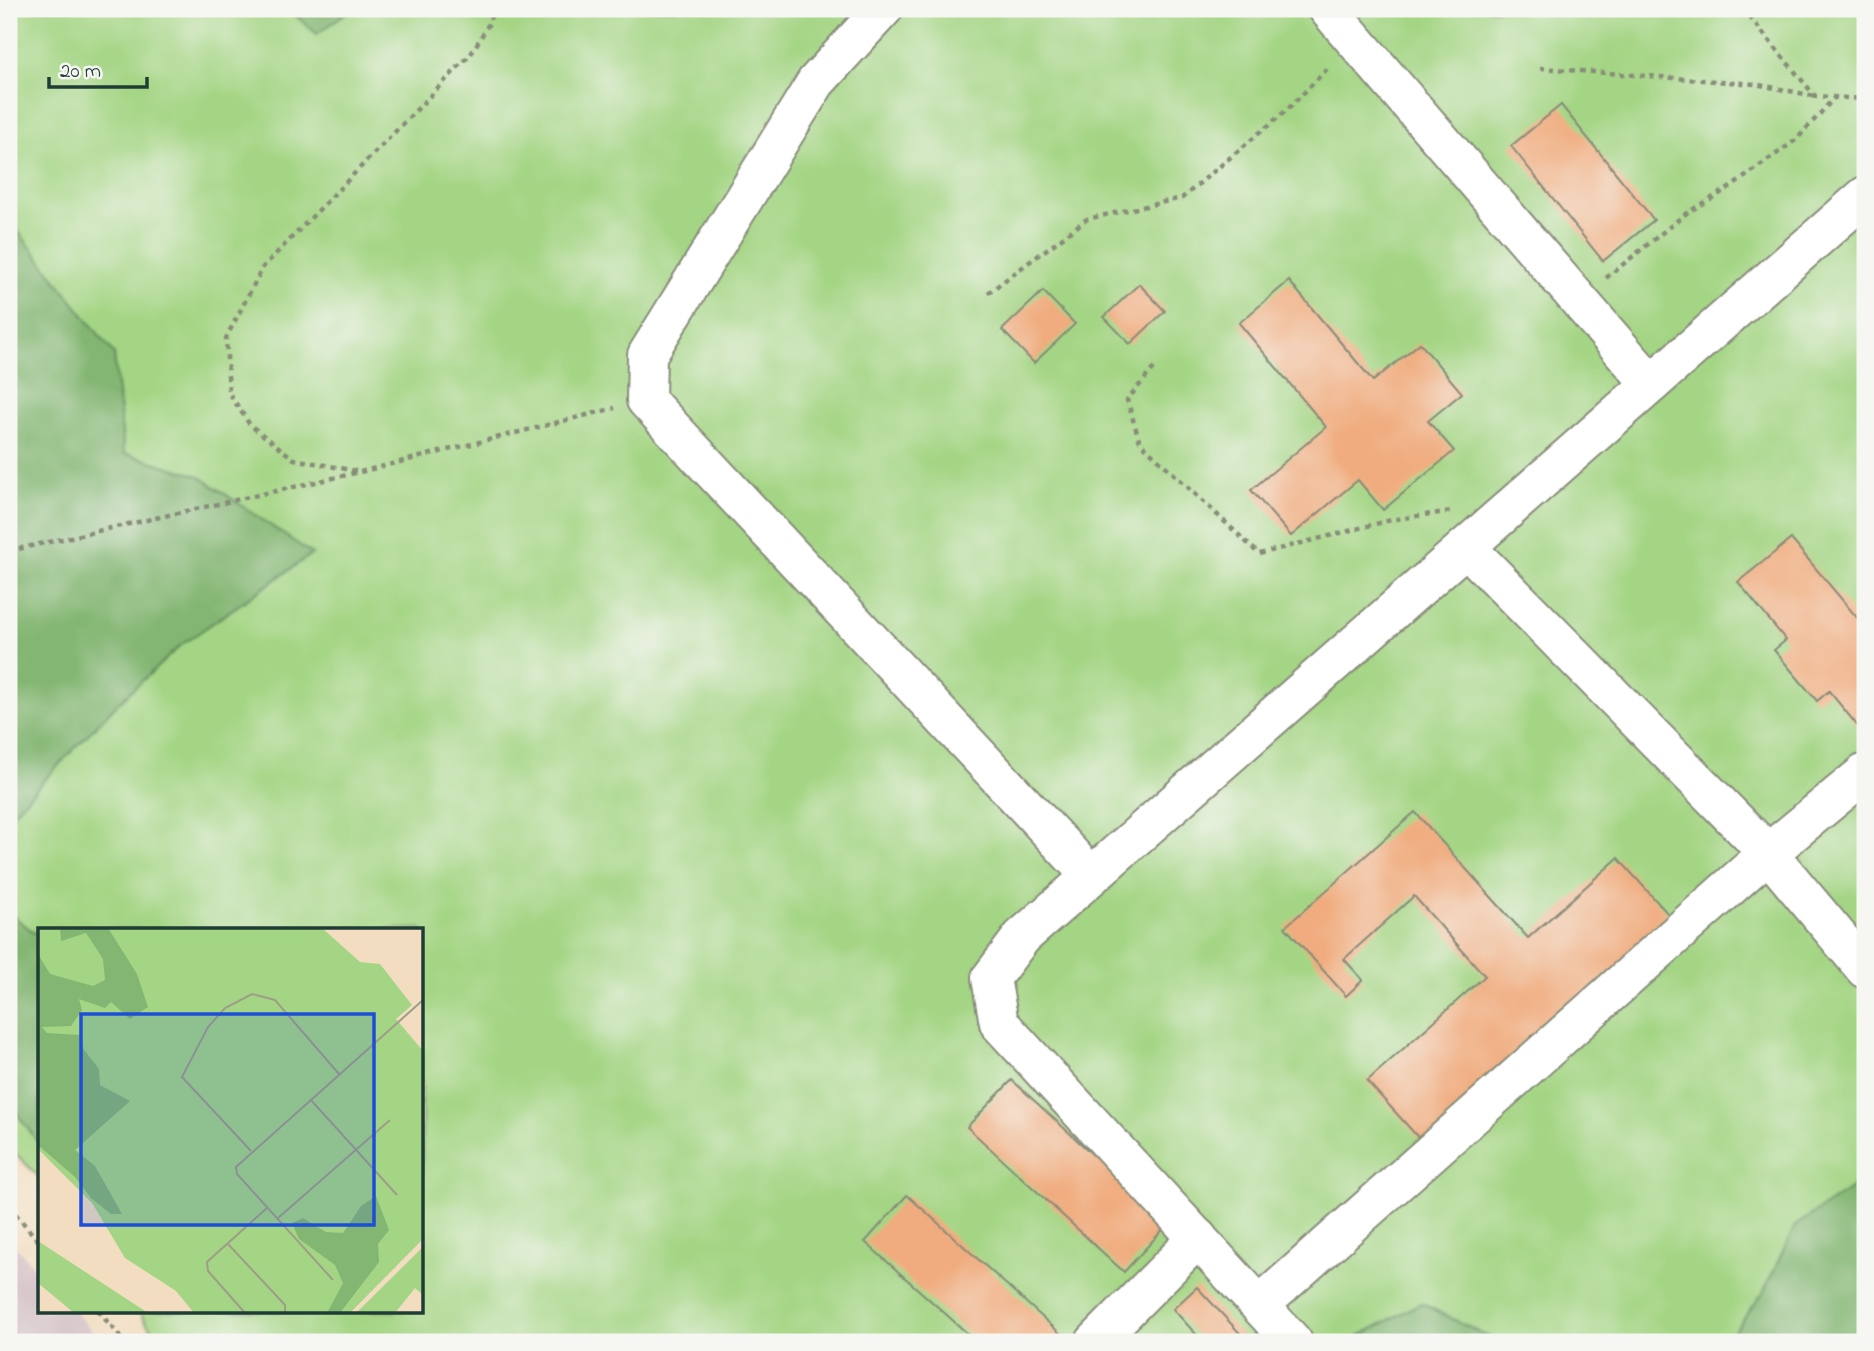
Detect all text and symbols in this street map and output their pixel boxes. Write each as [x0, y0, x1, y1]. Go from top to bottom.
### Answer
scale bar [49, 46, 147, 90]
text: 20 m [60, 57, 101, 87]
inset map [38, 928, 424, 1312]

